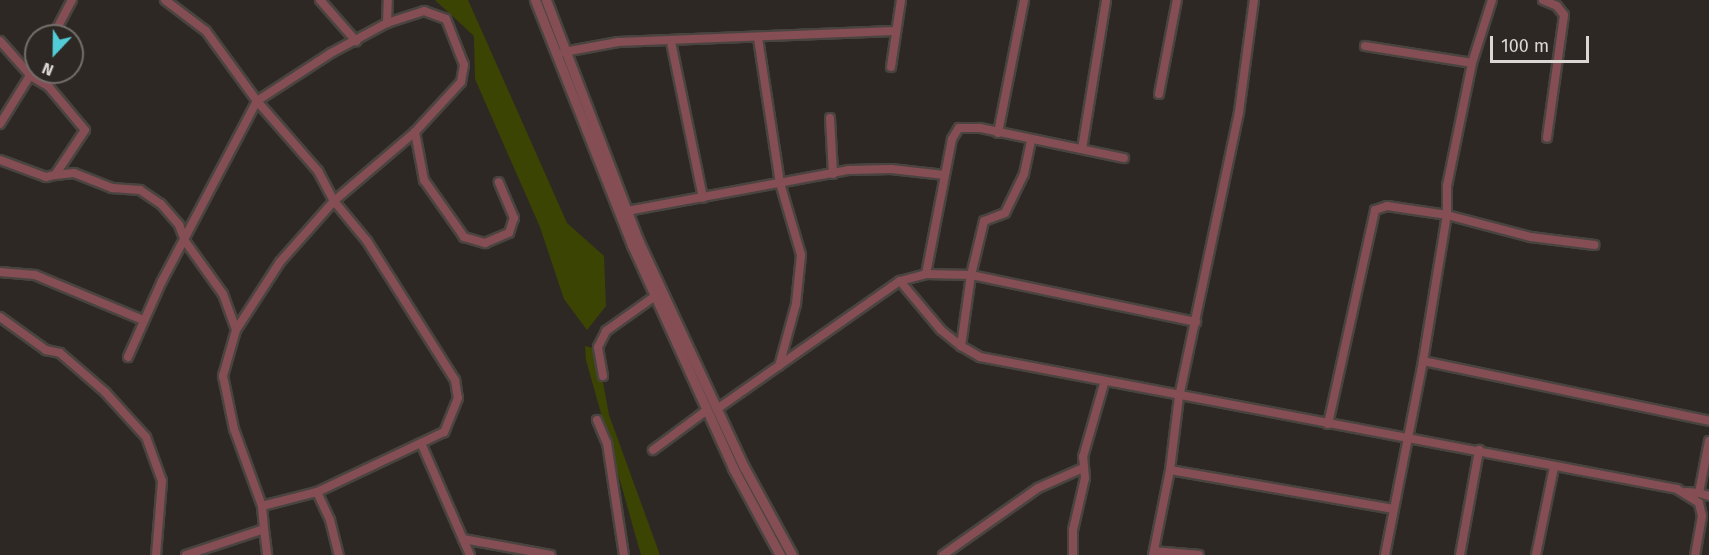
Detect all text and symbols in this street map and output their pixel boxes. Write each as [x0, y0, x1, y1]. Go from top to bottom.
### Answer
north arrow [24, 24, 84, 84]
scale bar [1493, 24, 1592, 62]
text: 100 m [1501, 35, 1549, 57]
text: N [39, 59, 56, 80]

